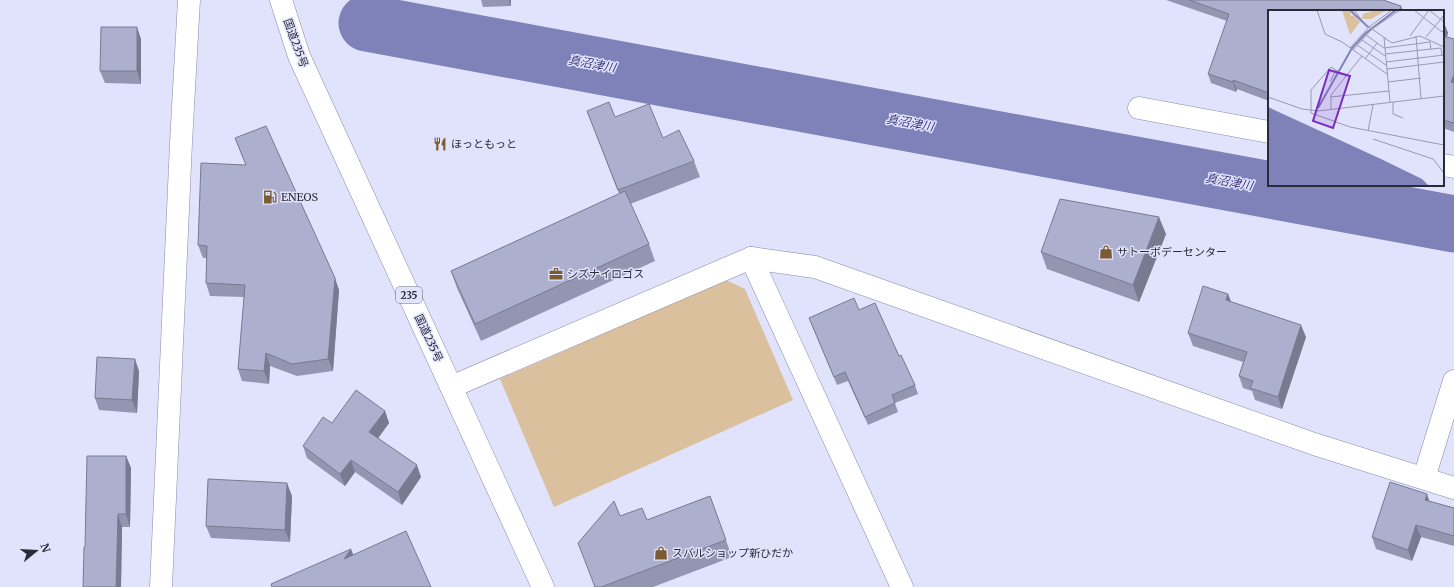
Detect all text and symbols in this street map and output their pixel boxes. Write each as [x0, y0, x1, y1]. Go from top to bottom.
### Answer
inset map [1268, 10, 1444, 186]
street label: 国道235号 [281, 17, 311, 69]
water label: 真沼津川 [567, 52, 619, 75]
water label: 真沼津川 [885, 111, 937, 134]
restaurant icon: ほっともっと [432, 136, 448, 152]
place label: ほっともっと [451, 137, 517, 151]
water label: 真沼津川 [1204, 170, 1256, 193]
fuel station icon: ENEOS [262, 189, 278, 205]
place label: ENEOS [281, 190, 318, 204]
shop icon: サトーボデーセンター [1098, 244, 1114, 260]
place label: サトーボデーセンター [1117, 245, 1227, 259]
office icon: シズナイロゴス [548, 266, 564, 282]
place label: シズナイロゴス [567, 267, 644, 281]
road number: 235 [396, 287, 422, 303]
street label: 国道235号 [412, 312, 446, 364]
north arrow [16, 531, 56, 571]
text: N [38, 542, 54, 554]
shop icon: スバルショップ新ひだか [653, 545, 669, 561]
place label: スバルショップ新ひだか [672, 546, 793, 560]

